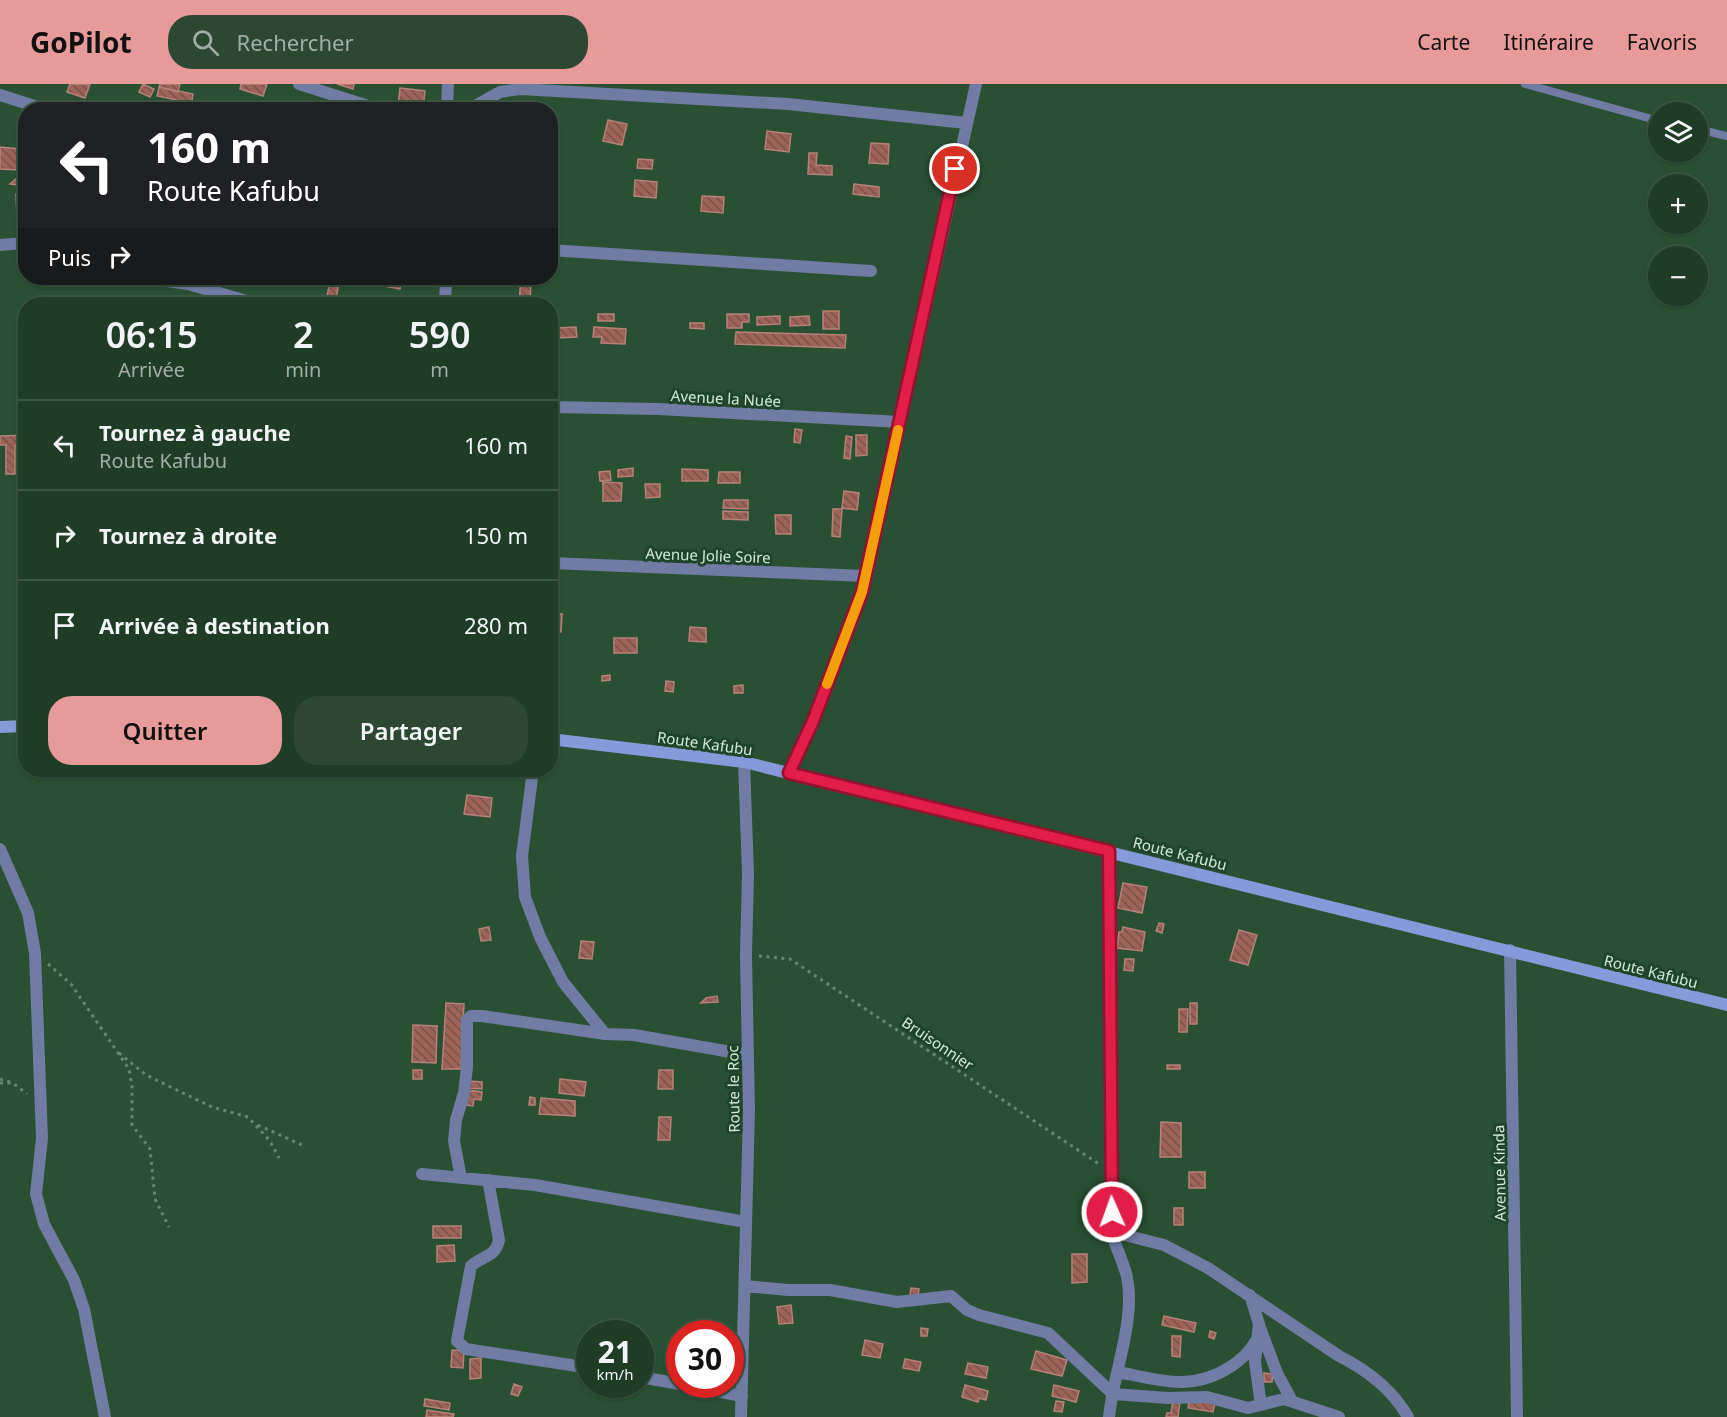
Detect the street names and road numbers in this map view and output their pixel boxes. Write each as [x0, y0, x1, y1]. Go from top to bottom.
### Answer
street label: Avenue la Nuée [670, 385, 782, 411]
street label: Avenue Jolie Soire [645, 543, 771, 567]
street label: Route Kafubu [656, 726, 754, 760]
street label: Route Kafubu [1131, 832, 1229, 874]
street label: Route Kafubu [1602, 950, 1700, 992]
street label: Bruisonnier [898, 1012, 978, 1074]
street label: Route le Roc [722, 1045, 744, 1133]
street label: Avenue Kinda [1488, 1125, 1510, 1221]

